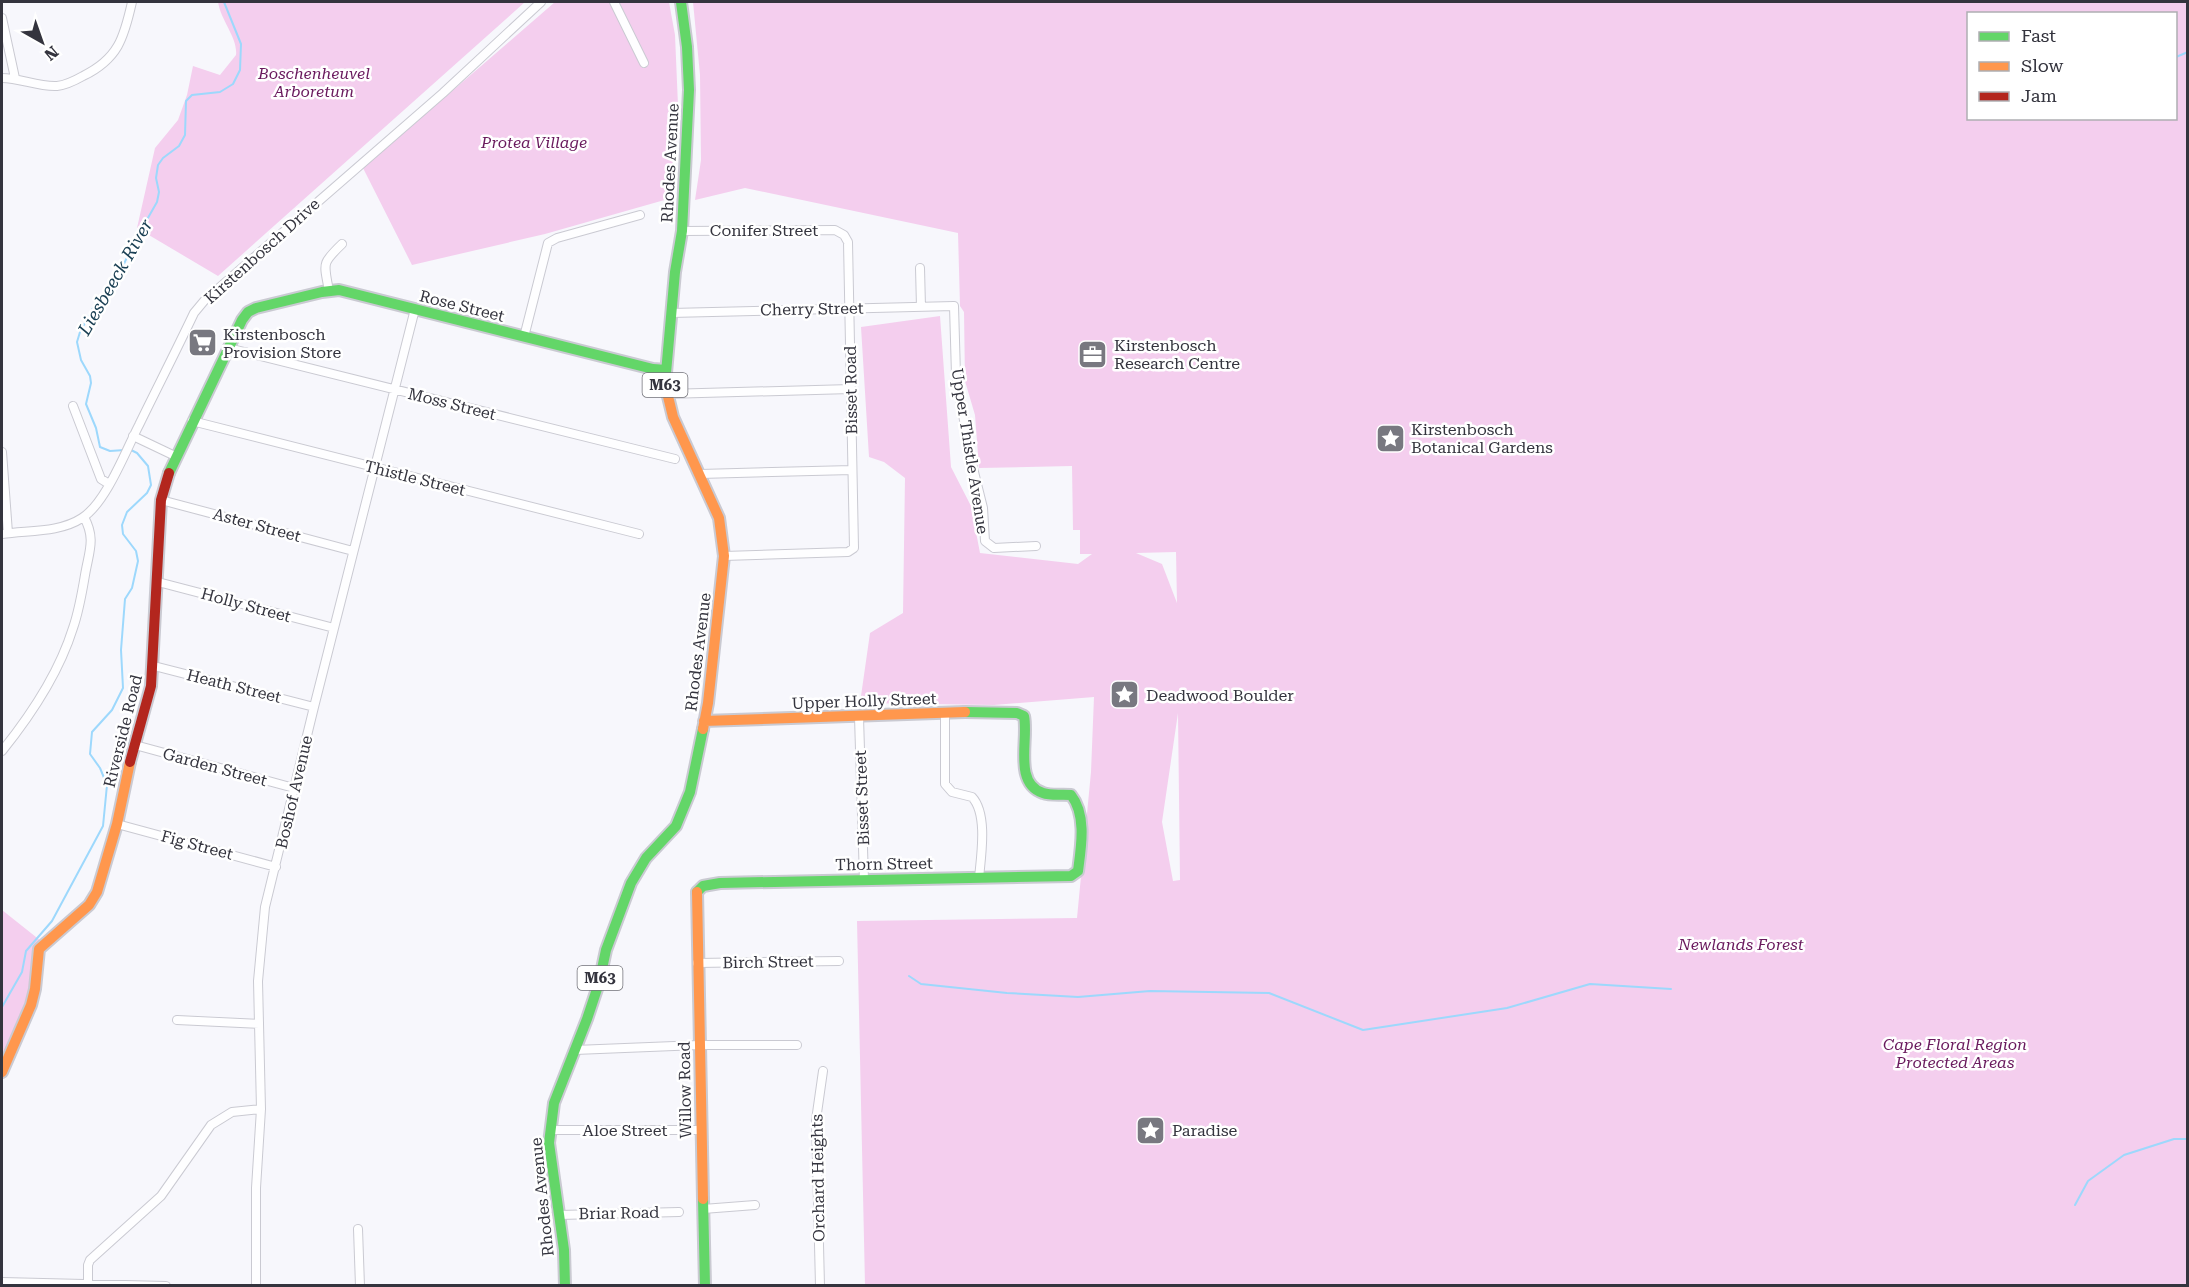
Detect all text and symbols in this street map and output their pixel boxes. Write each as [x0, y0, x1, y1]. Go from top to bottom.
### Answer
north arrow [12, 12, 72, 72]
legend [1967, 12, 2177, 120]
text: Fast [2021, 25, 2056, 46]
text: N [40, 42, 62, 64]
text: Slow [2021, 55, 2063, 76]
park label: Boschenheuvel Arboretum [257, 64, 370, 101]
text: Jam [2021, 85, 2057, 106]
street label: Rhodes Avenue [657, 103, 683, 223]
park label: Protea Village [480, 133, 587, 152]
street label: Kirstenbosch Drive [201, 194, 324, 308]
water label: Liesbeeck River [73, 215, 157, 340]
street label: Conifer Street [710, 221, 818, 240]
street label: Rose Street [418, 286, 507, 326]
street label: Cherry Street [760, 299, 864, 319]
place label: Kirstenbosch Provision Store [223, 325, 342, 362]
supermarket icon: Kirstenbosch Provision Store [186, 327, 218, 359]
place label: Kirstenbosch Research Centre [1114, 336, 1240, 373]
office icon: Kirstenbosch Research Centre [1077, 338, 1109, 370]
street label: Bisset Road [841, 345, 861, 435]
street label: Upper Thistle Avenue [947, 367, 993, 536]
road number: M63 [642, 373, 688, 397]
street label: Moss Street [406, 384, 498, 424]
place label: Kirstenbosch Botanical Gardens [1411, 420, 1553, 457]
place icon: Kirstenbosch Botanical Gardens [1374, 422, 1406, 454]
street label: Thistle Street [363, 456, 468, 500]
street label: Aster Street [211, 504, 303, 546]
street label: Holly Street [199, 584, 293, 626]
street label: Rhodes Avenue [681, 591, 715, 712]
street label: Heath Street [185, 665, 283, 707]
street label: Riverside Road [100, 673, 146, 789]
place icon: Deadwood Boulder [1109, 679, 1141, 711]
place label: Deadwood Boulder [1146, 686, 1294, 705]
street label: Upper Holly Street [791, 689, 937, 713]
street label: Boshof Avenue [272, 733, 316, 851]
street label: Garden Street [161, 744, 269, 790]
street label: Bisset Street [851, 750, 873, 846]
street label: Fig Street [159, 826, 235, 864]
street label: Thorn Street [835, 854, 933, 874]
park label: Newlands Forest [1677, 935, 1804, 954]
street label: Birch Street [722, 952, 814, 972]
road number: M63 [578, 966, 622, 990]
park label: Cape Floral Region Protected Areas [1883, 1035, 2027, 1072]
street label: Willow Road [675, 1041, 695, 1139]
street label: Orchard Heights [807, 1114, 829, 1242]
place icon: Paradise [1135, 1114, 1167, 1146]
street label: Aloe Street [583, 1121, 667, 1140]
place label: Paradise [1172, 1121, 1237, 1140]
street label: Rhodes Avenue [526, 1136, 558, 1257]
street label: Briar Road [578, 1203, 660, 1223]

